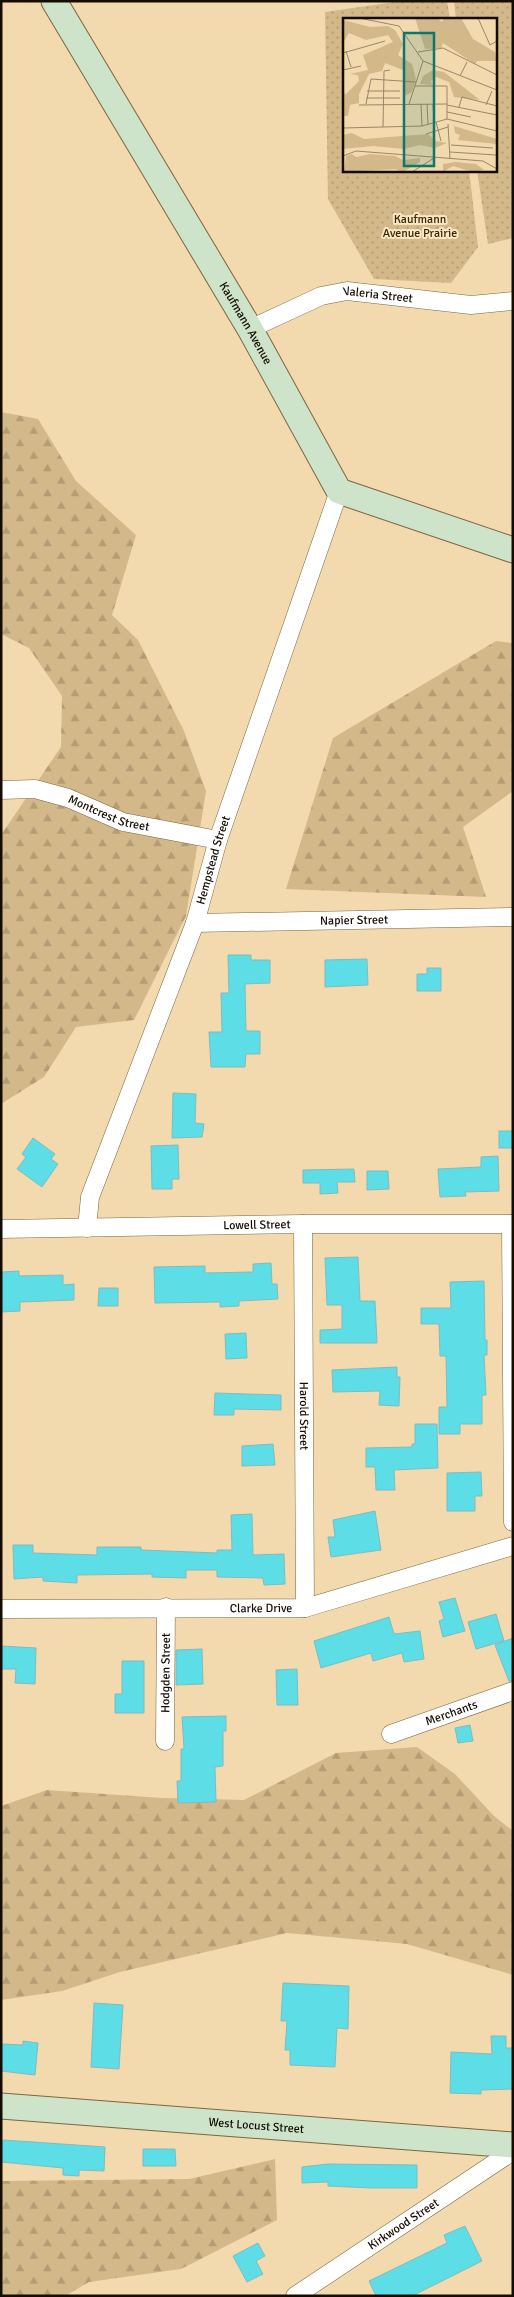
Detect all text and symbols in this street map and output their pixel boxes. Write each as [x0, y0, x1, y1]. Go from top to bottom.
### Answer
inset map [343, 18, 496, 171]
park label: Kaufmann Avenue Prairie [383, 212, 457, 241]
street label: Kaufmann Avenue [216, 279, 275, 367]
street label: Valeria Street [342, 284, 414, 306]
street label: Montcrest Street [66, 792, 151, 835]
street label: Hempstead Street [193, 814, 234, 906]
street label: Napier Street [320, 912, 388, 929]
street label: Lowell Street [223, 1217, 291, 1233]
street label: Harold Street [296, 1382, 311, 1450]
street label: Clarke Drive [230, 1601, 292, 1616]
street label: Hodgden Street [158, 1633, 174, 1713]
street label: Merchants [423, 1697, 480, 1729]
street label: West Locust Street [208, 2115, 305, 2137]
street label: Kirkwood Street [365, 2195, 442, 2253]

